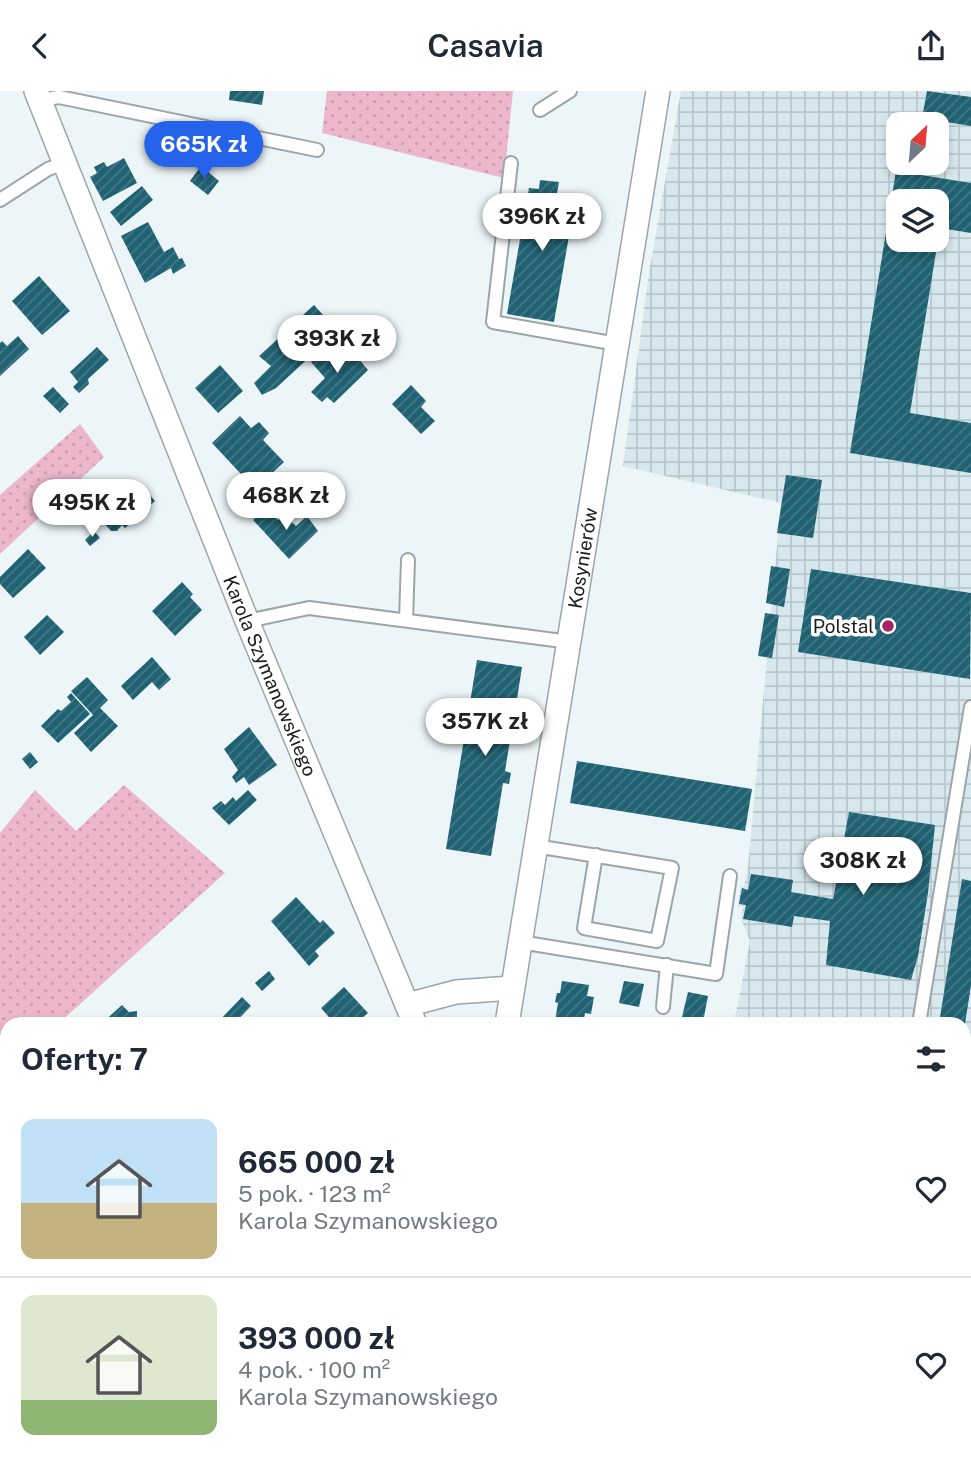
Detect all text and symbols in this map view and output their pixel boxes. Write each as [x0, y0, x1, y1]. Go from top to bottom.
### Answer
icon: back [21, 27, 59, 65]
text: Casavia [427, 27, 544, 64]
icon: share [912, 27, 950, 65]
north arrow [886, 112, 948, 175]
map controls [886, 112, 949, 252]
pin: 665K zł [139, 122, 269, 181]
text: 665K zł [160, 130, 248, 157]
button: layers [886, 189, 949, 252]
pin: 396K zł [477, 193, 607, 253]
text: 396K zł [498, 202, 586, 229]
pin: 393K zł [272, 315, 402, 375]
text: 393K zł [293, 324, 381, 351]
pin: 468K zł [221, 473, 351, 532]
pin: 495K zł [27, 479, 157, 539]
text: 468K zł [242, 481, 330, 508]
text: 495K zł [48, 488, 136, 515]
street label: Kosynierów [563, 506, 601, 610]
street label: Karola Szymanowskiego [219, 572, 321, 779]
place label: Polstal [813, 615, 874, 637]
marker: Polstal [880, 618, 896, 634]
pin: 357K zł [420, 699, 550, 758]
text: 357K zł [442, 707, 528, 734]
pin: 308K zł [798, 837, 928, 897]
text: 308K zł [819, 846, 907, 873]
icon: filters [912, 1040, 950, 1078]
text: Oferty: 7 [21, 1041, 148, 1077]
text: 665 000 zł [238, 1144, 395, 1180]
icon: home [77, 1147, 161, 1231]
icon: heart [912, 1170, 950, 1208]
text: 5 pok. · 123 m² [238, 1180, 391, 1207]
text: Karola Szymanowskiego [238, 1207, 498, 1234]
text: 393 000 zł [238, 1320, 395, 1356]
icon: home [77, 1323, 161, 1407]
icon: heart [912, 1346, 950, 1384]
text: 4 pok. · 100 m² [238, 1356, 390, 1383]
text: Karola Szymanowskiego [238, 1383, 498, 1410]

